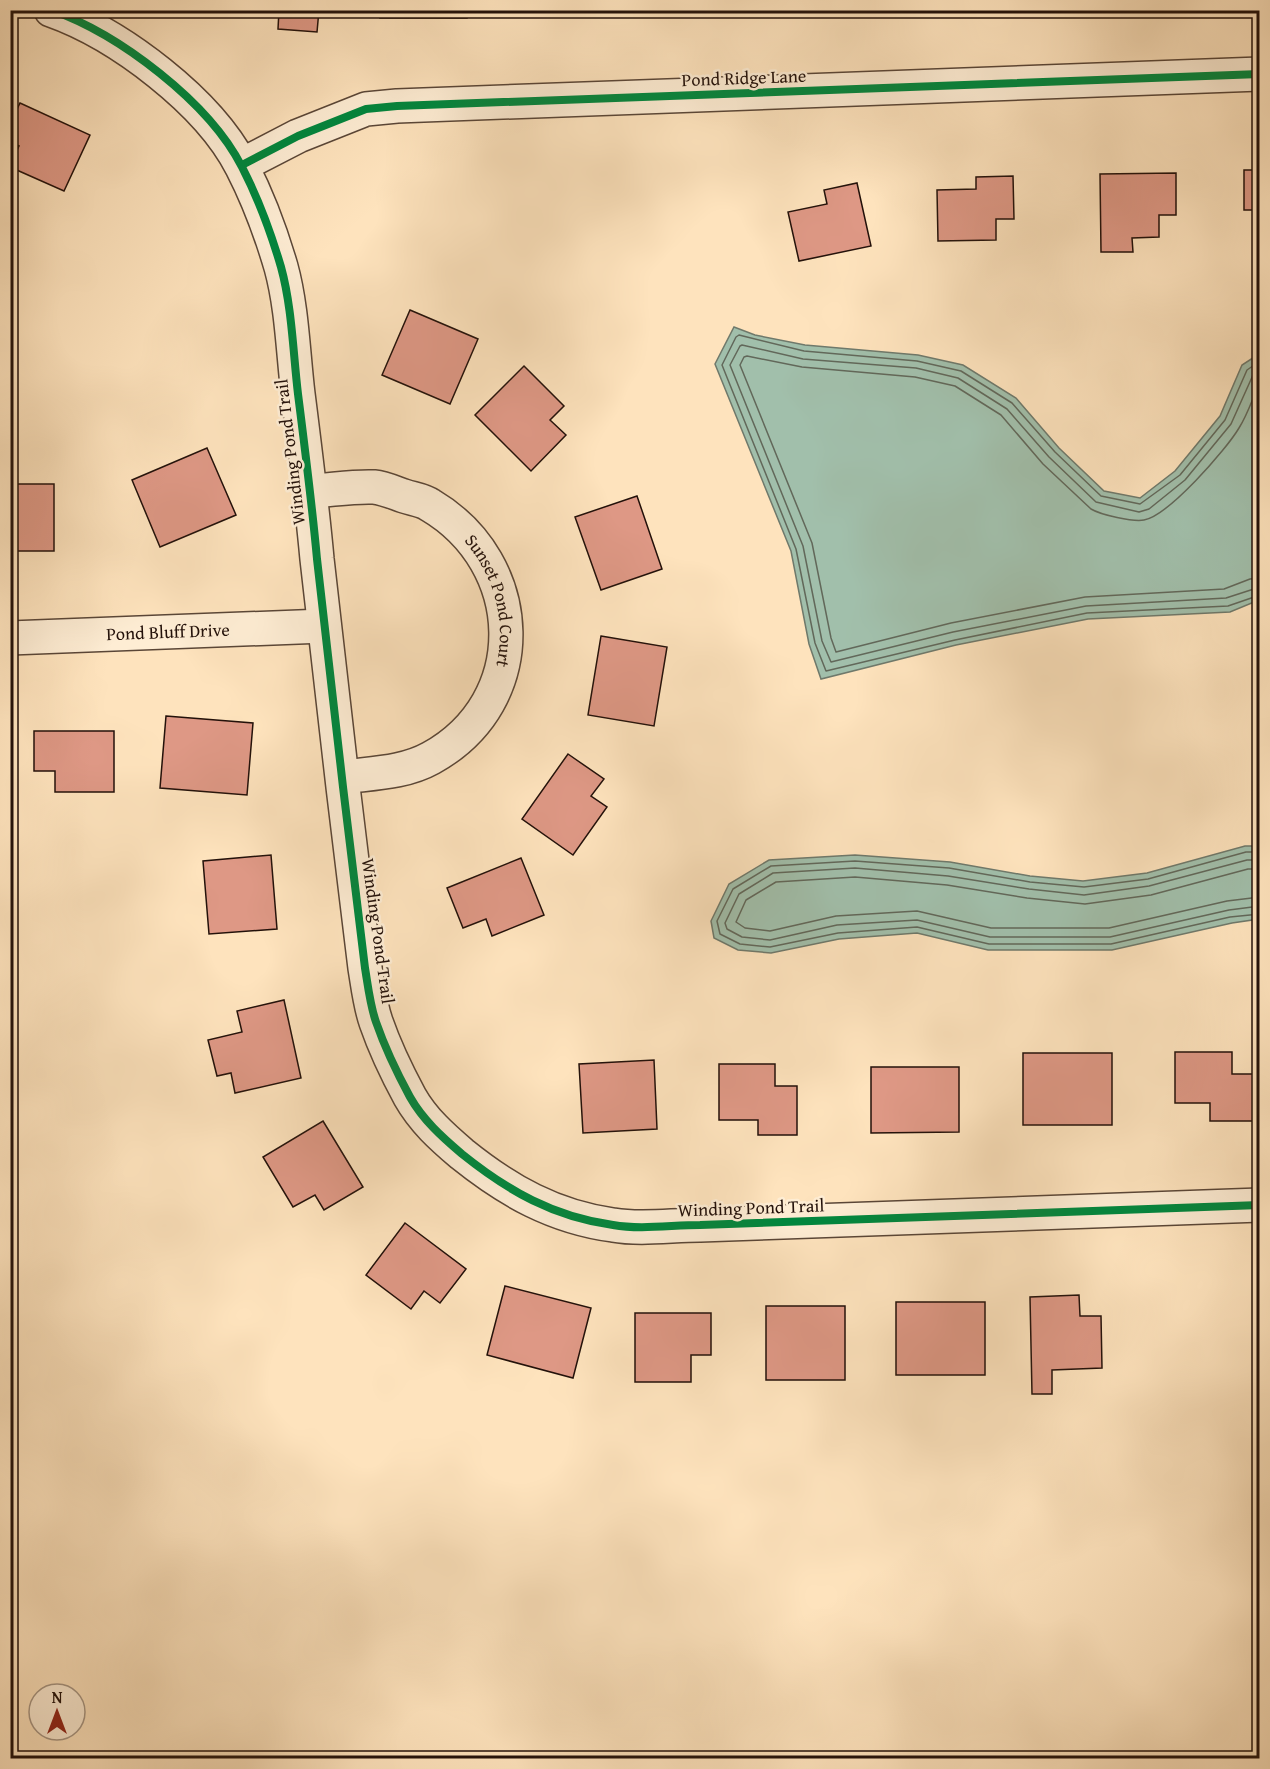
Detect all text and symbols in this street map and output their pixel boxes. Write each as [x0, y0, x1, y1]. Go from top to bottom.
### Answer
street label: Pond Ridge Lane [681, 62, 807, 93]
street label: Winding Pond Trail [267, 378, 312, 526]
street label: Sunset Pond Court [459, 528, 520, 670]
street label: Pond Bluff Drive [106, 616, 230, 647]
street label: Winding Pond Trail [355, 856, 402, 1005]
street label: Winding Pond Trail [677, 1191, 825, 1224]
north arrow [27, 1682, 87, 1742]
text: N [52, 1685, 63, 1709]

